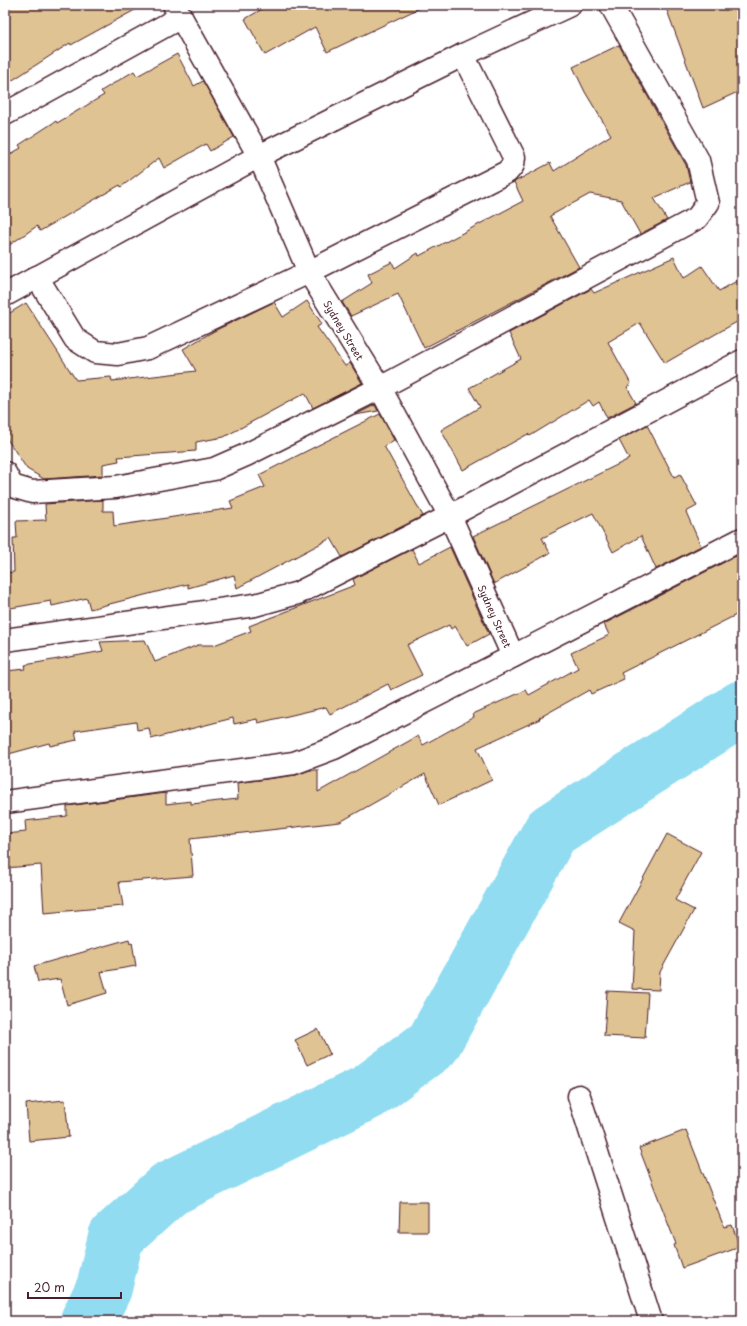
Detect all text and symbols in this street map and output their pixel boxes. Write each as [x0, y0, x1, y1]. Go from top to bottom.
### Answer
street label: Sydney Street [319, 297, 368, 363]
street label: Sydney Street [473, 582, 516, 650]
scale bar [28, 1274, 121, 1300]
text: 20 m [34, 1278, 65, 1296]

